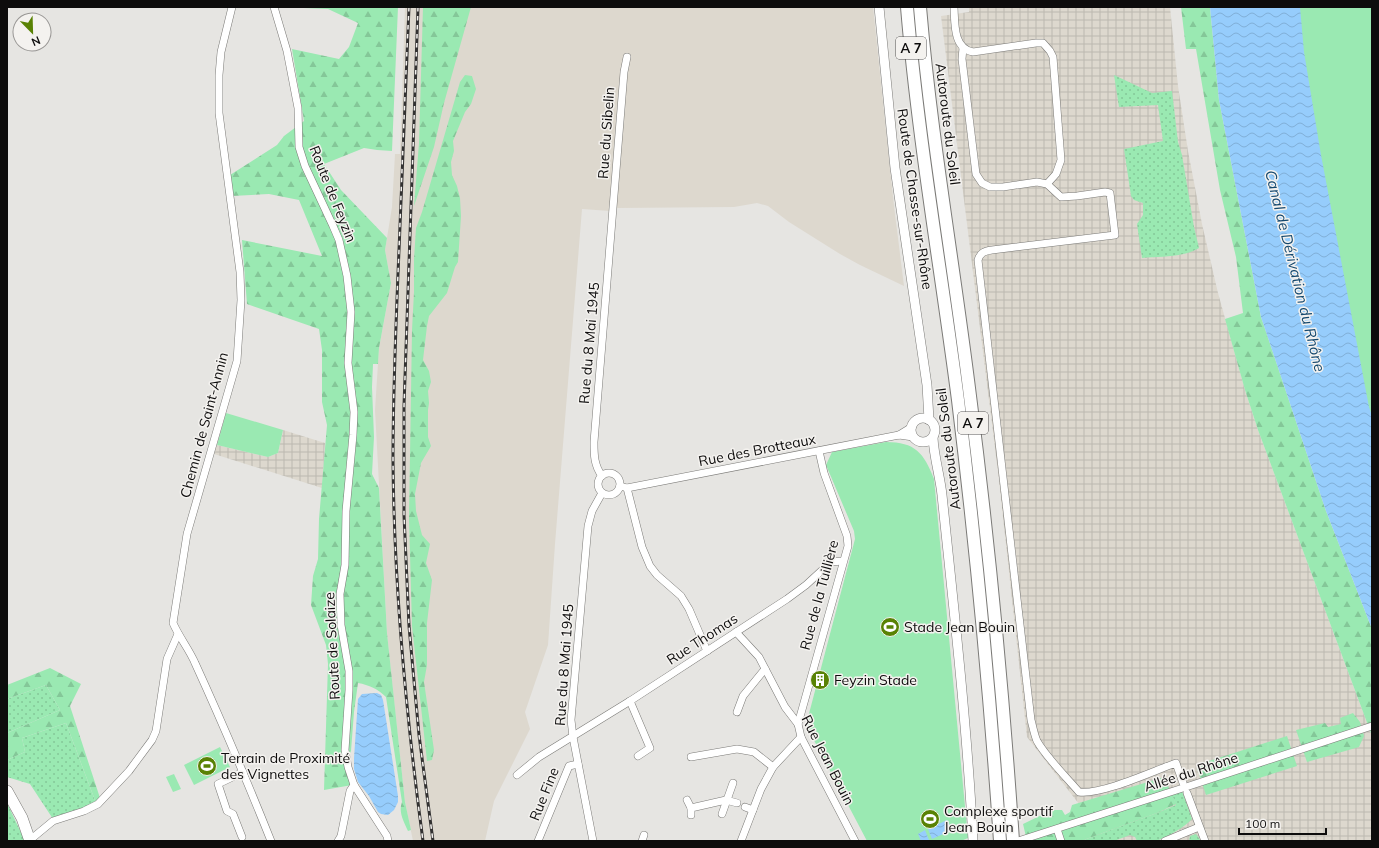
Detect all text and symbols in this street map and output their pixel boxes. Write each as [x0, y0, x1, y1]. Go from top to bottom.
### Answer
north arrow [12, 12, 52, 52]
text: N [29, 33, 42, 49]
road number: A 7 [896, 37, 926, 59]
street label: Autoroute du Soleil [932, 62, 964, 186]
street label: Rue du Sibelin [594, 86, 618, 180]
street label: Route de Chasse-sur-Rhône [893, 107, 937, 291]
street label: Route de Feyzin [305, 143, 361, 245]
water label: Canal de Dérivation du Rhône [1261, 168, 1330, 374]
street label: Rue du 8 Mai 1945 [575, 281, 603, 405]
street label: Chemin de Saint-Annin [176, 350, 232, 500]
street label: Autoroute du Soleil [932, 387, 964, 511]
road number: A 7 [958, 412, 988, 434]
street label: Rue des Brotteaux [697, 430, 818, 470]
street label: Rue de la Tuillière [796, 538, 842, 652]
street label: Route de Solaize [320, 592, 344, 700]
street label: Rue du 8 Mai 1945 [551, 603, 577, 727]
street label: Rue Thomas [663, 609, 741, 669]
sports icon: Stade Jean Bouin [879, 616, 901, 638]
place label: Stade Jean Bouin [904, 618, 1015, 636]
building icon: Feyzin Stade [809, 669, 831, 691]
place label: Feyzin Stade [834, 671, 917, 689]
street label: Rue Jean Bouin [798, 712, 858, 808]
street label: Allée du Rhône [1142, 748, 1240, 796]
place label: Terrain de Proximité des Vignettes [221, 749, 350, 783]
sports icon: Terrain de Proximité des Vignettes [196, 755, 218, 777]
street label: Rue Fine [525, 765, 563, 823]
place label: Complexe sportif Jean Bouin [944, 802, 1053, 836]
sports icon: Complexe sportif Jean Bouin [919, 808, 941, 830]
scale bar [1239, 810, 1326, 836]
text: 100 m [1245, 816, 1280, 831]

